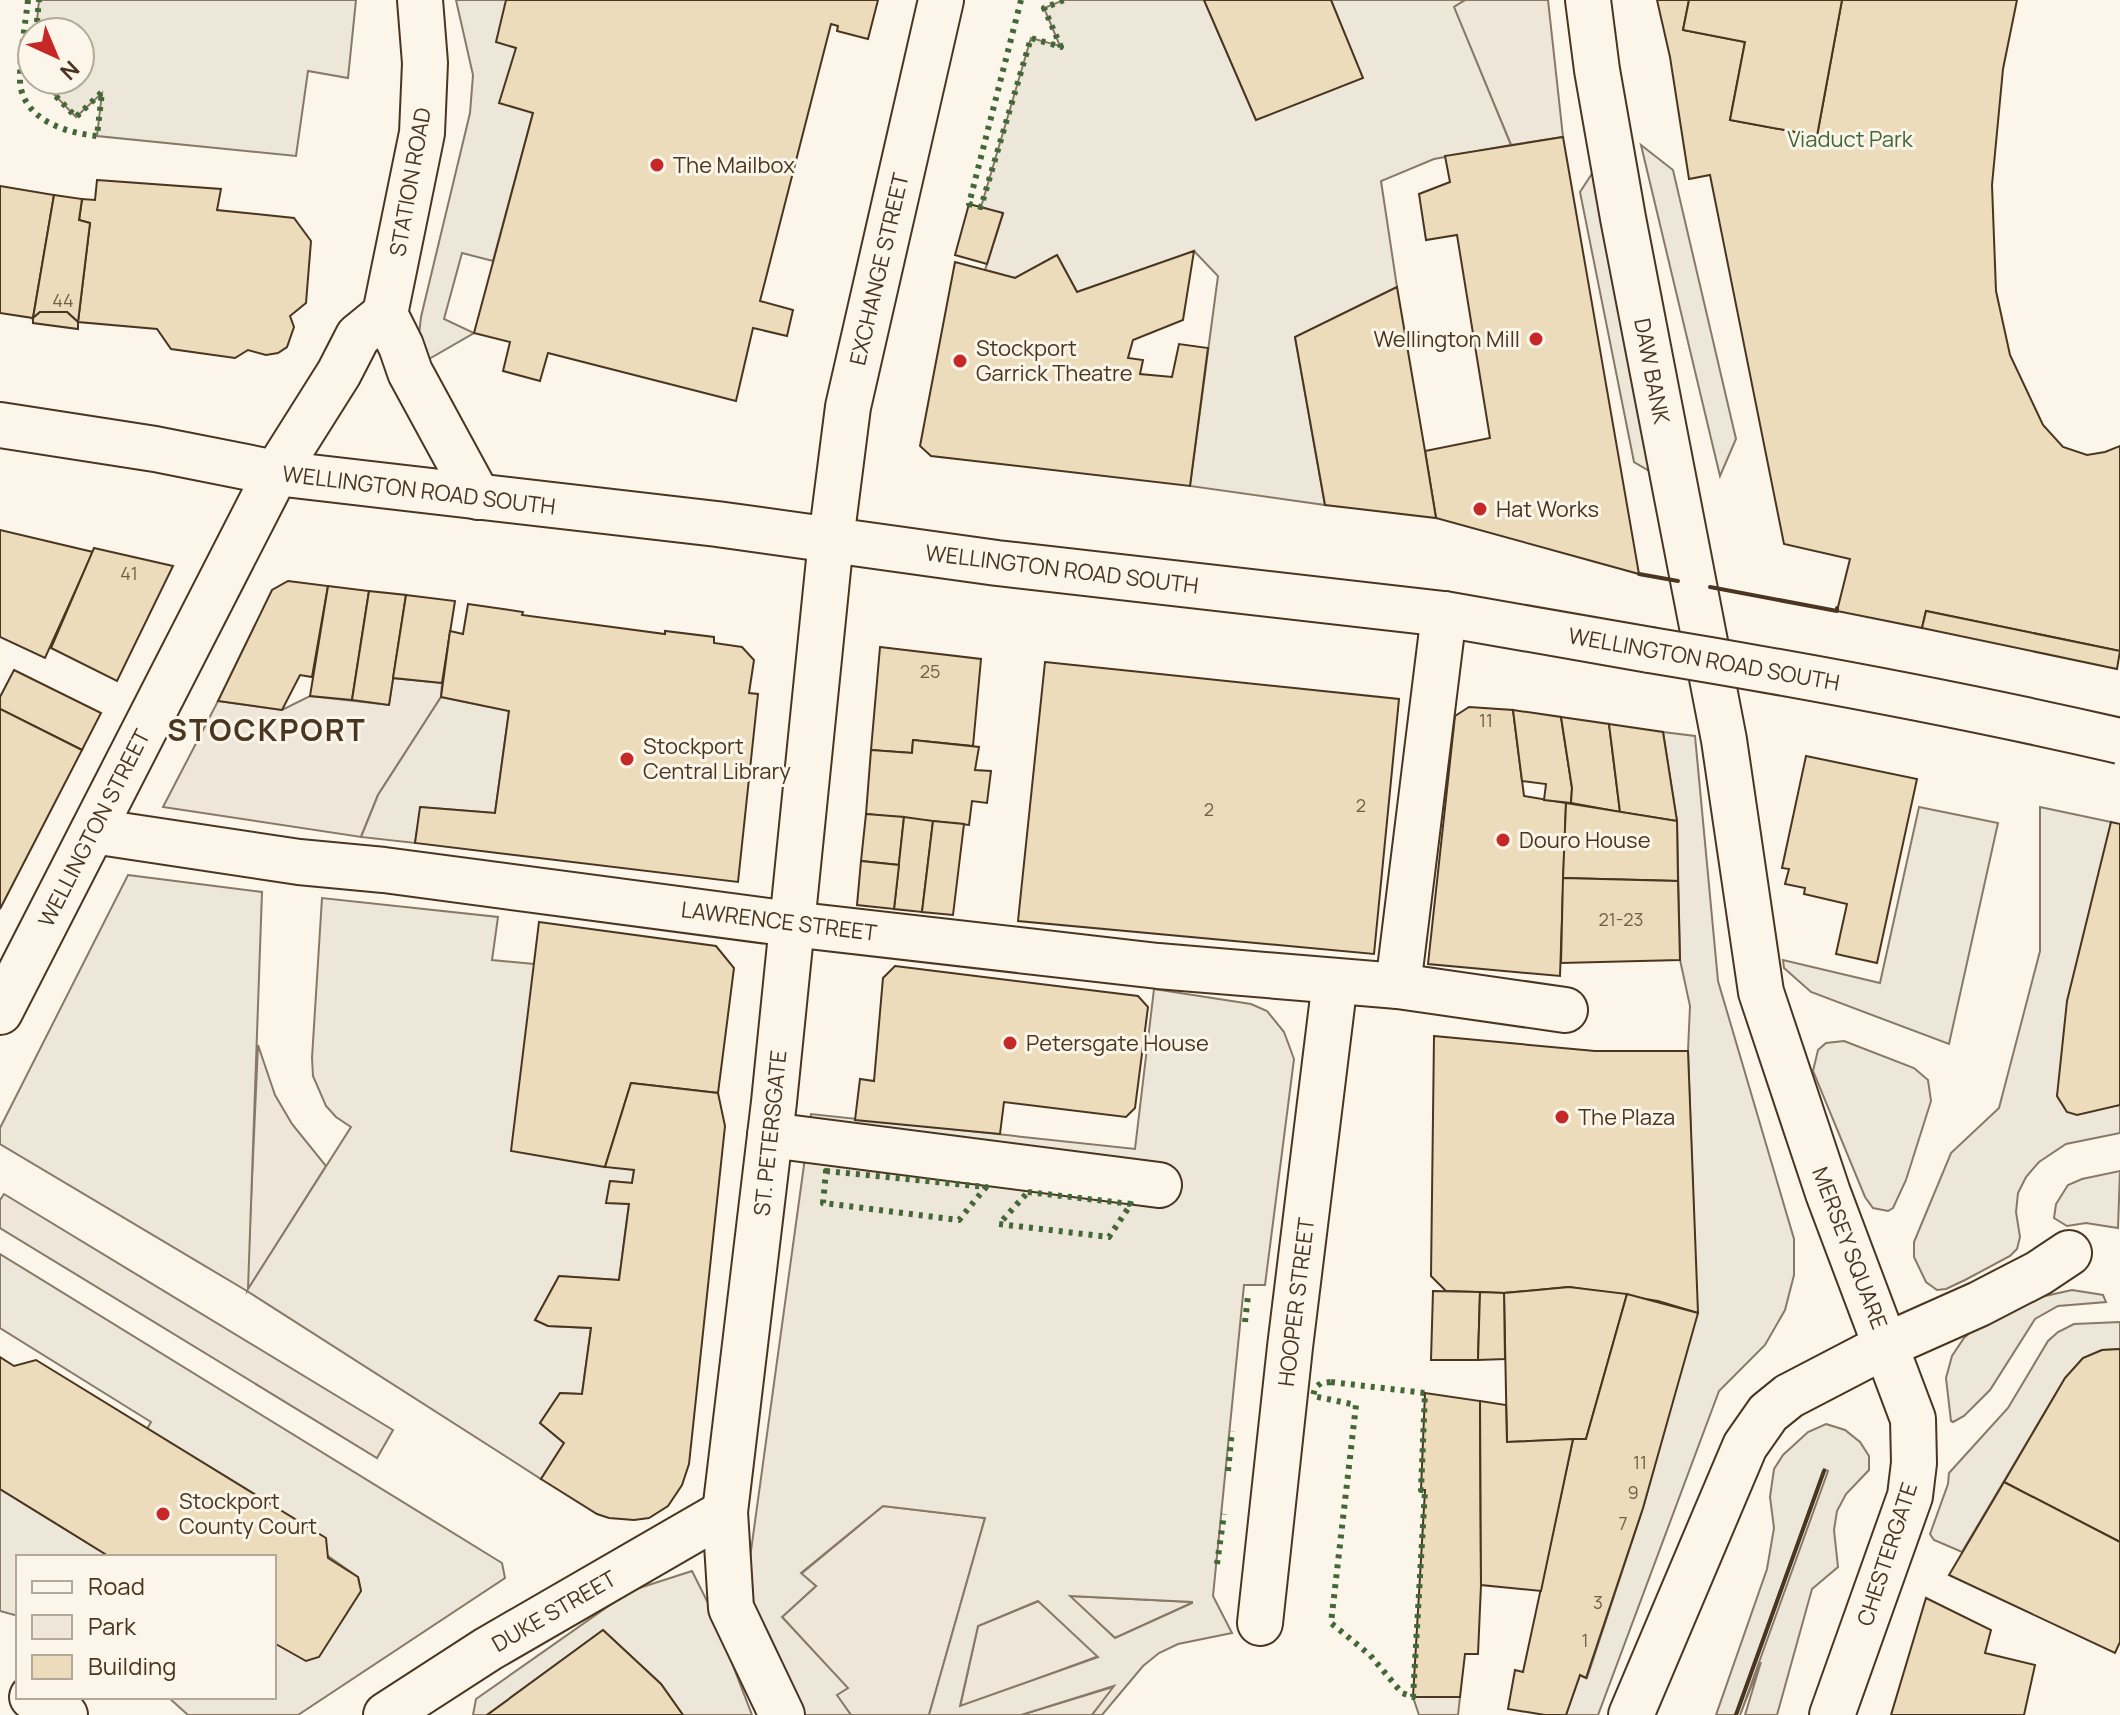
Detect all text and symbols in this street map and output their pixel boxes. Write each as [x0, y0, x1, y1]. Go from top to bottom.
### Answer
north arrow [16, 16, 96, 96]
text: N [54, 54, 86, 87]
street label: STATION ROAD [382, 105, 438, 259]
park label: Viaduct Park [1787, 124, 1914, 154]
place label: The Mailbox [673, 150, 795, 180]
marker: The Mailbox [648, 156, 666, 174]
street label: EXCHANGE STREET [842, 170, 916, 368]
house number: 44 [52, 288, 74, 312]
street label: DAW BANK [1627, 315, 1677, 427]
place label: Wellington Mill [1374, 324, 1520, 354]
marker: Wellington Mill [1527, 330, 1545, 348]
place label: Stockport Garrick Theatre [976, 333, 1133, 388]
marker: Stockport Garrick Theatre [951, 352, 969, 370]
street label: WELLINGTON ROAD SOUTH [281, 458, 557, 522]
place label: Hat Works [1496, 494, 1599, 524]
marker: Hat Works [1471, 500, 1489, 518]
street label: WELLINGTON ROAD SOUTH [924, 537, 1200, 601]
house number: 41 [120, 561, 138, 585]
street label: WELLINGTON ROAD SOUTH [1566, 620, 1842, 698]
house number: 25 [920, 659, 940, 683]
house number: 11 [1479, 708, 1493, 732]
district label: STOCKPORT [167, 709, 367, 750]
street label: WELLINGTON STREET [31, 724, 157, 932]
place label: Stockport Central Library [643, 731, 791, 786]
marker: Stockport Central Library [618, 750, 636, 768]
house number: 2 [1356, 793, 1366, 817]
house number: 2 [1204, 797, 1214, 821]
place label: Douro House [1519, 825, 1651, 855]
marker: Douro House [1494, 831, 1512, 849]
street label: LAWRENCE STREET [679, 894, 879, 948]
house number: 21-23 [1598, 907, 1644, 931]
place label: Petersgate House [1026, 1028, 1209, 1058]
marker: Petersgate House [1001, 1034, 1019, 1052]
street label: ST. PETERSGATE [746, 1049, 794, 1217]
place label: The Plaza [1578, 1102, 1675, 1132]
marker: The Plaza [1553, 1108, 1571, 1126]
street label: MERSEY SQUARE [1805, 1163, 1895, 1333]
street label: HOOPER STREET [1271, 1216, 1321, 1388]
house number: 11 [1633, 1450, 1647, 1474]
street label: CHESTERGATE [1850, 1478, 1924, 1630]
house number: 9 [1627, 1480, 1639, 1504]
place label: Stockport County Court [179, 1486, 317, 1541]
marker: Stockport County Court [154, 1505, 172, 1523]
house number: 7 [1618, 1511, 1628, 1535]
legend [16, 1555, 276, 1699]
street label: DUKE STREET [486, 1563, 622, 1659]
text: Road [88, 1569, 145, 1602]
house number: 3 [1593, 1590, 1603, 1614]
text: Park [88, 1609, 137, 1642]
house number: 1 [1581, 1628, 1589, 1652]
text: Building [88, 1649, 176, 1682]

